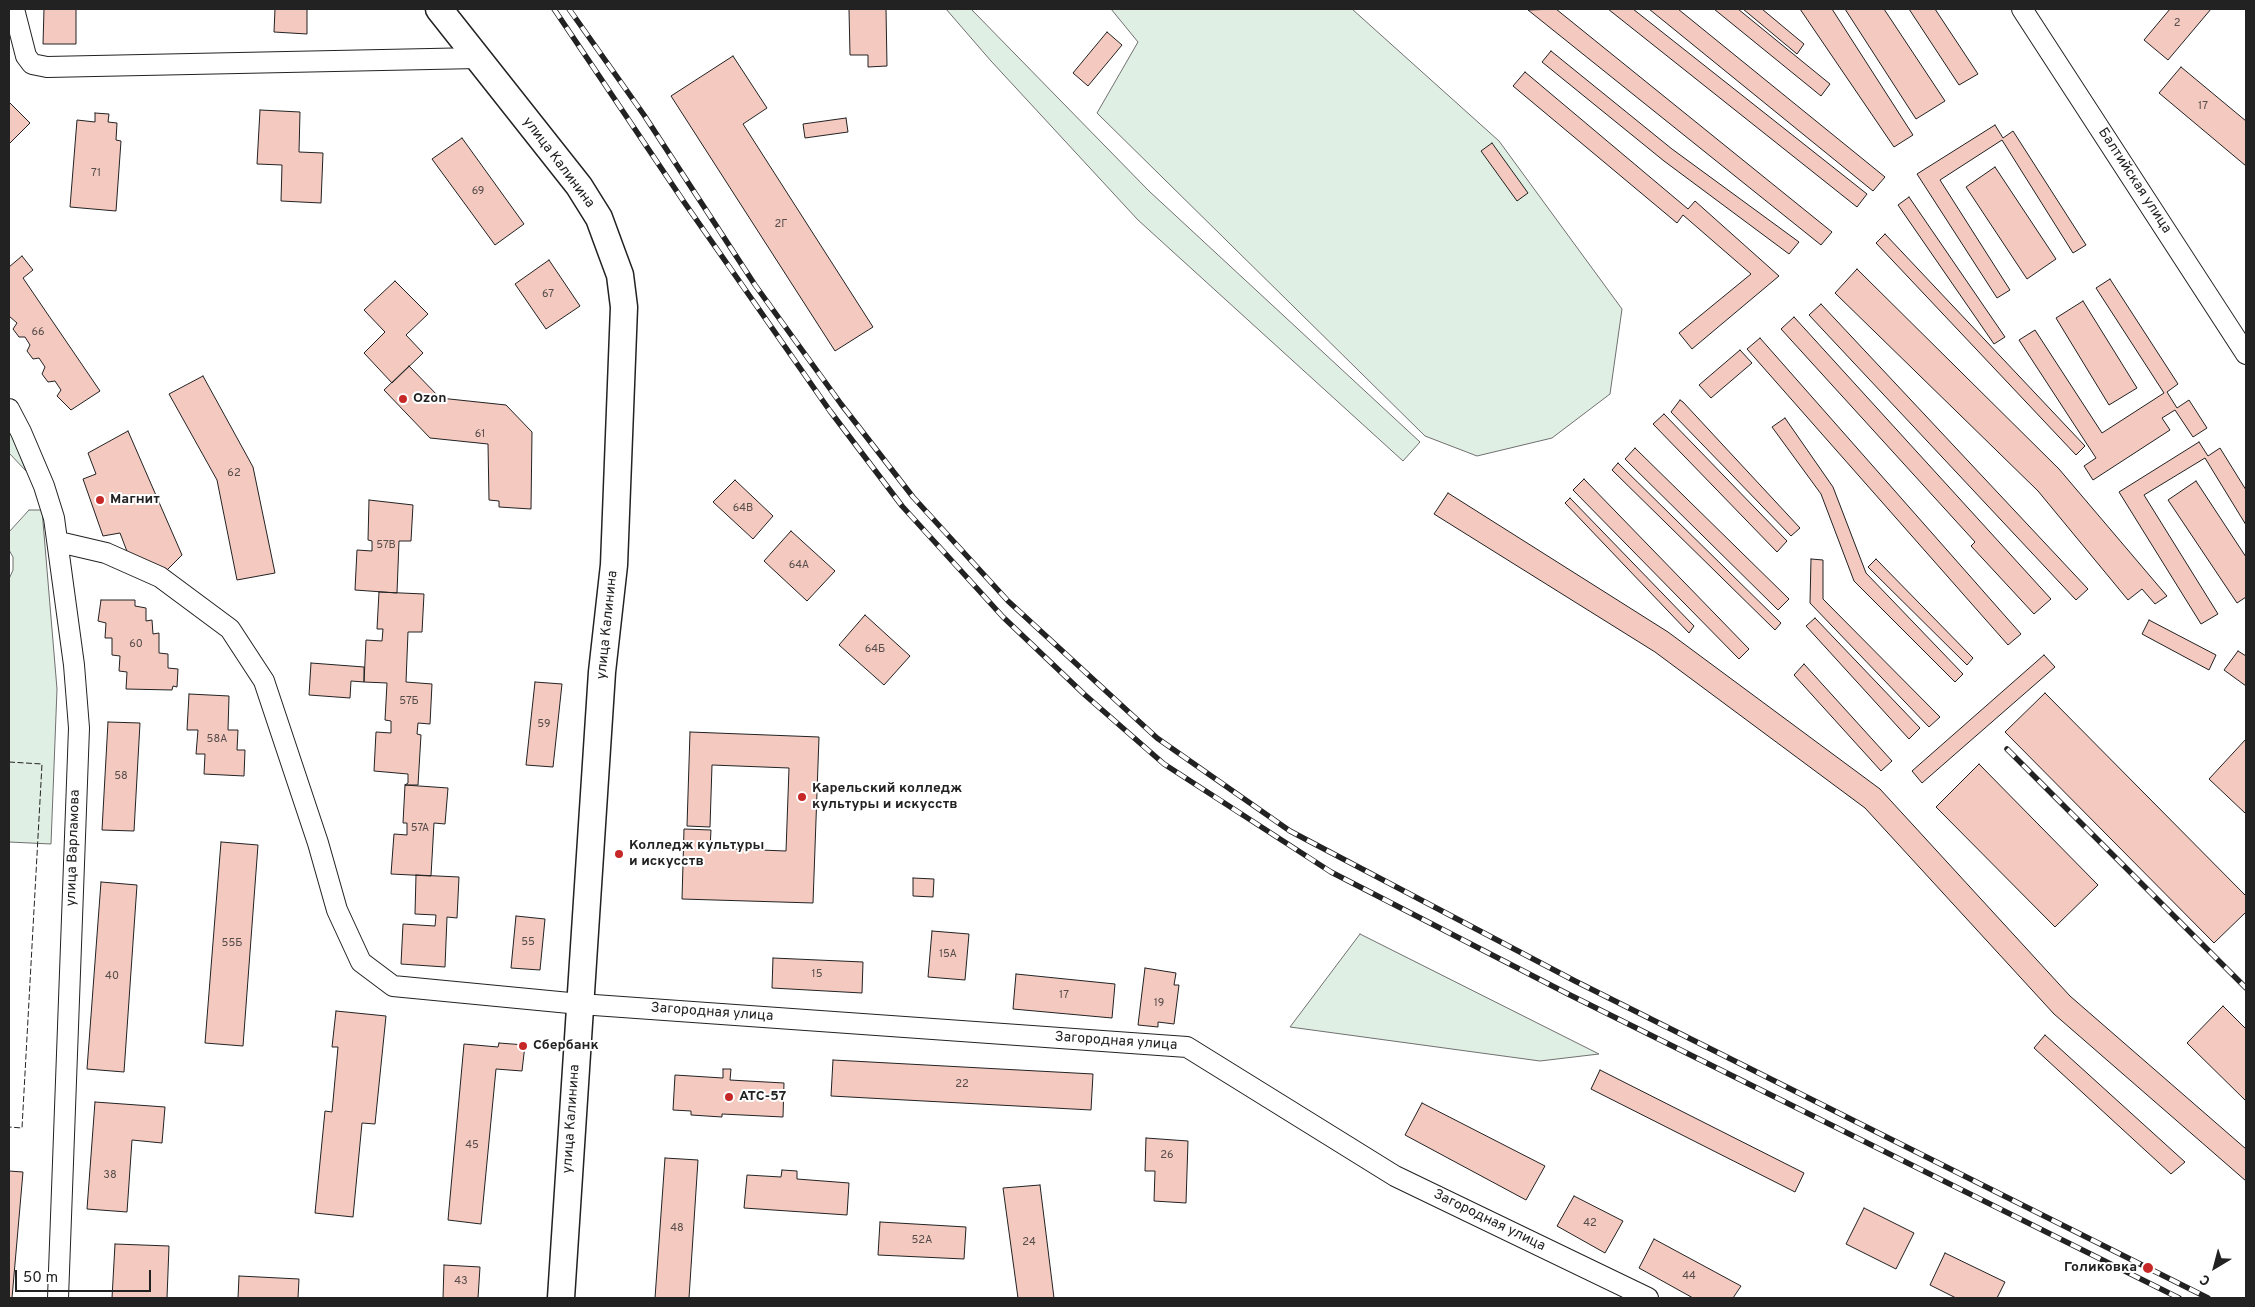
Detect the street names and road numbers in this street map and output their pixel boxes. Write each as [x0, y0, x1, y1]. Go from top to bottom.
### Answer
street label: улица Калинина [518, 114, 598, 212]
street label: Балтийская улица [2094, 125, 2174, 237]
street label: улица Калинина [594, 570, 622, 680]
street label: улица Варламова [64, 789, 84, 907]
street label: Загородная улица [650, 1000, 774, 1026]
street label: Загородная улица [1054, 1029, 1178, 1055]
street label: улица Калинина [560, 1064, 584, 1174]
street label: Загородная улица [1430, 1187, 1548, 1255]

